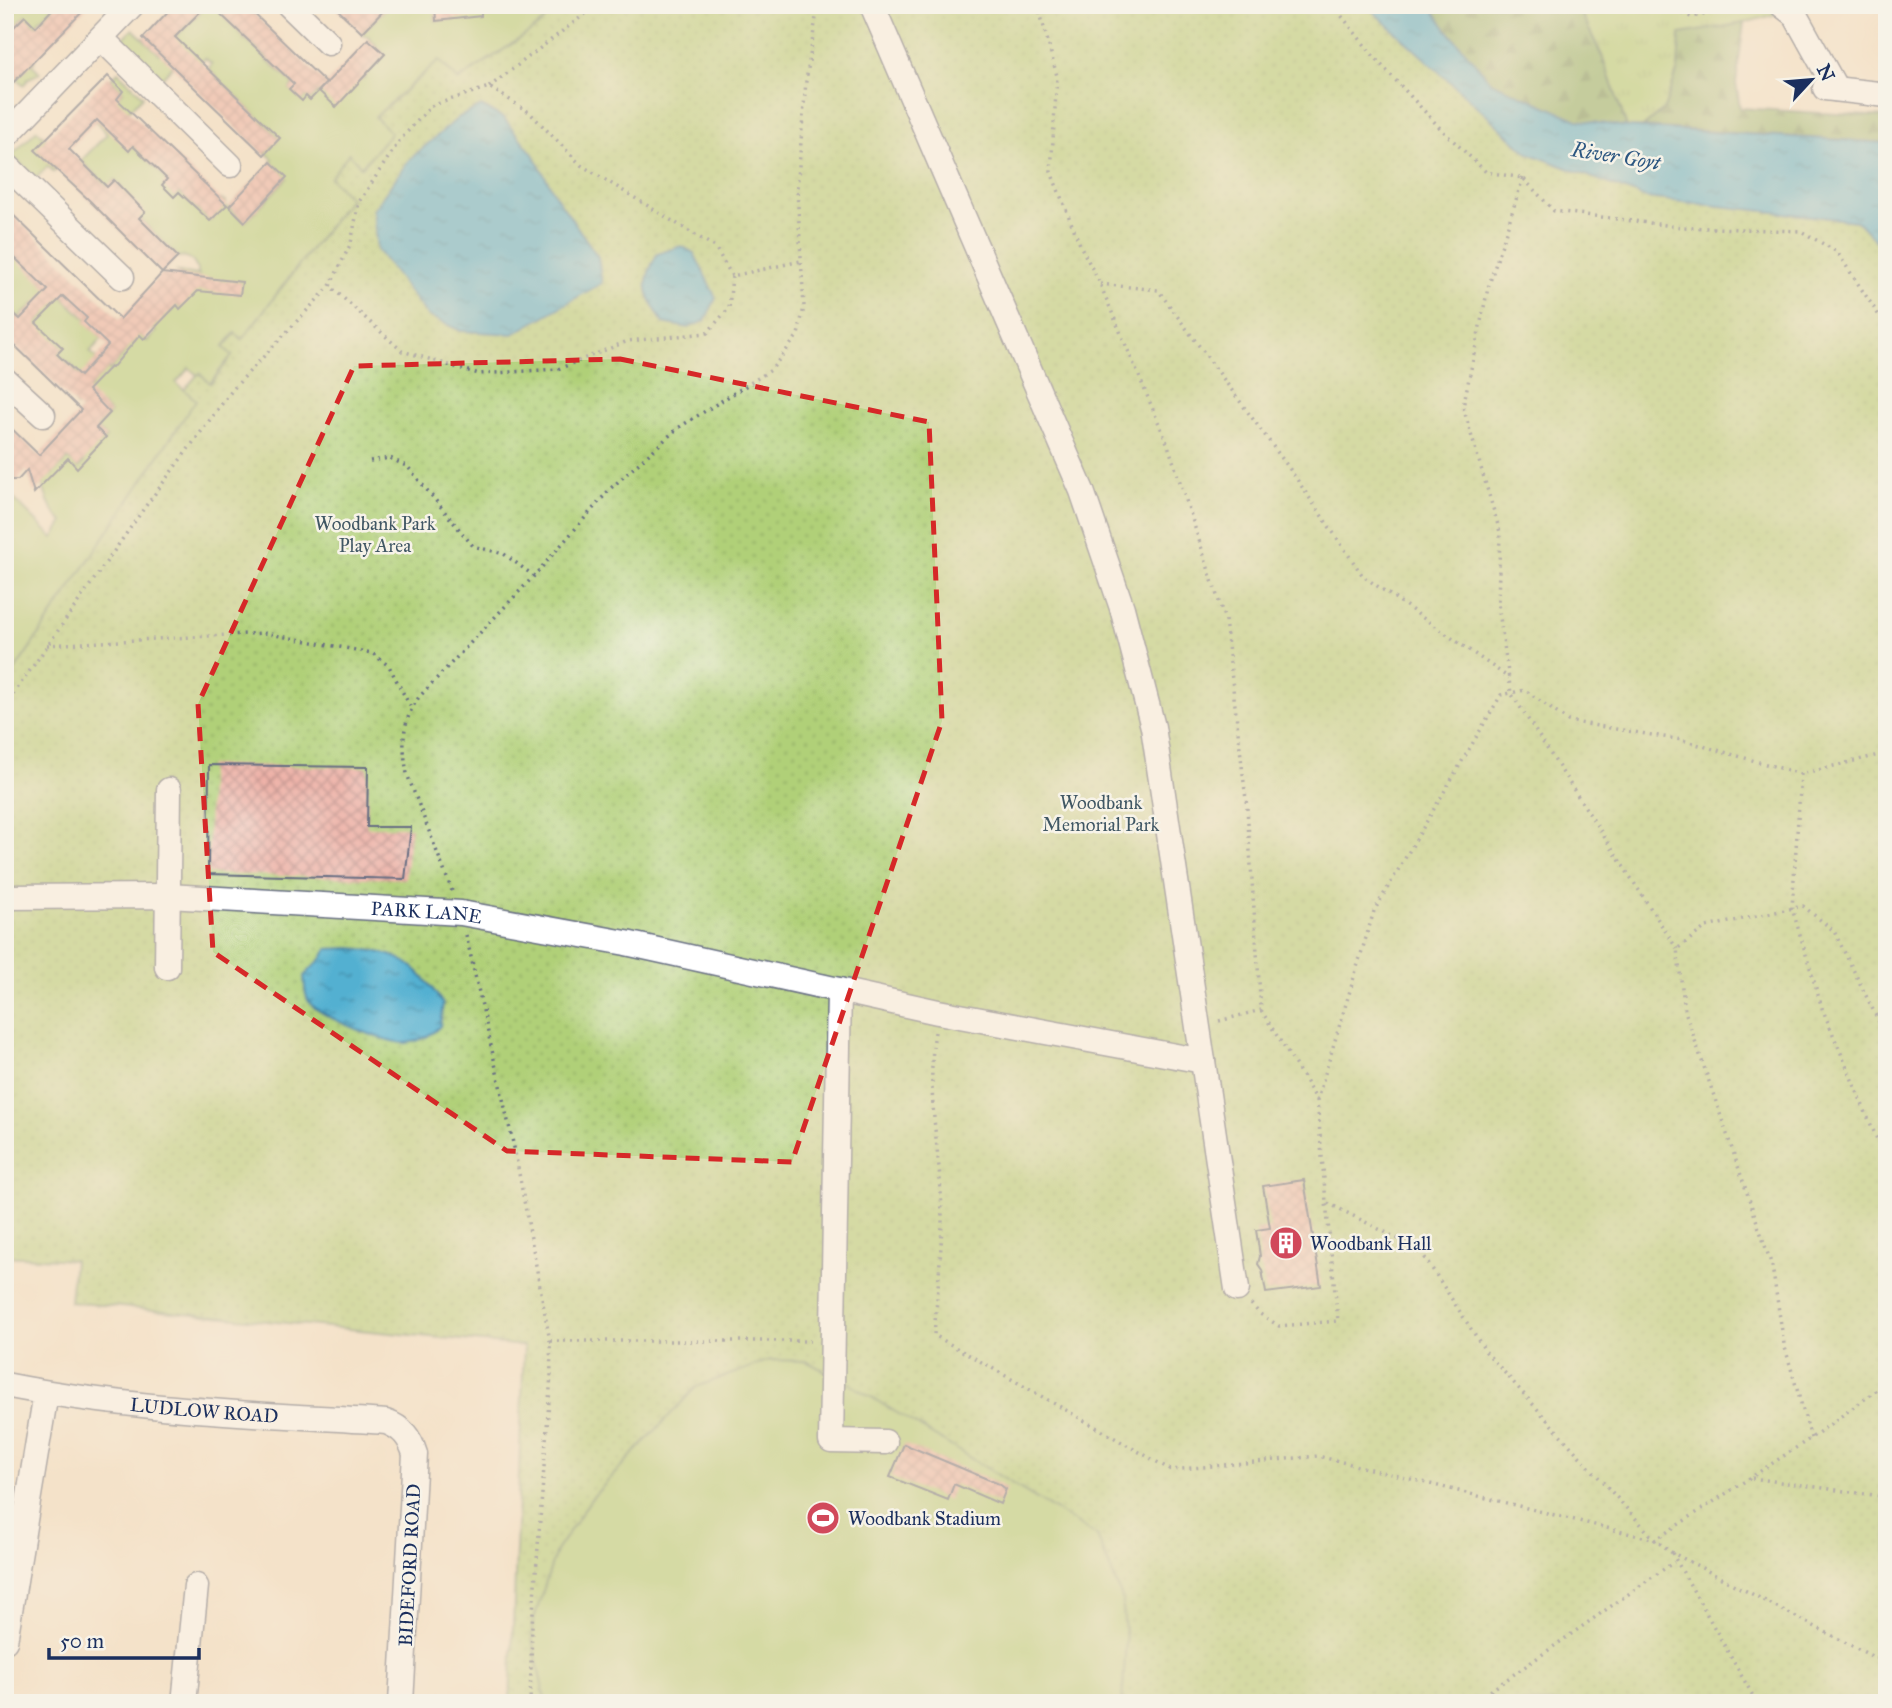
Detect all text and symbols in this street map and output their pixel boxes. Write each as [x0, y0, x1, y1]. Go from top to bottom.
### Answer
north arrow [1776, 46, 1846, 116]
text: N [1812, 60, 1840, 85]
water label: River Goyt [1569, 136, 1664, 176]
park label: Woodbank Park Play Area [314, 512, 436, 557]
park label: Woodbank Memorial Park [1043, 791, 1160, 836]
street label: PARK LANE [370, 897, 484, 929]
building icon: Woodbank Hall [1267, 1224, 1305, 1262]
place label: Woodbank Hall [1310, 1232, 1432, 1255]
street label: LUDLOW ROAD [129, 1393, 279, 1428]
street label: BIDEFORD ROAD [394, 1483, 425, 1647]
sports icon: Woodbank Stadium [804, 1499, 842, 1537]
place label: Woodbank Stadium [848, 1507, 1001, 1530]
scale bar [49, 1617, 200, 1661]
text: 50 m [60, 1628, 105, 1654]

